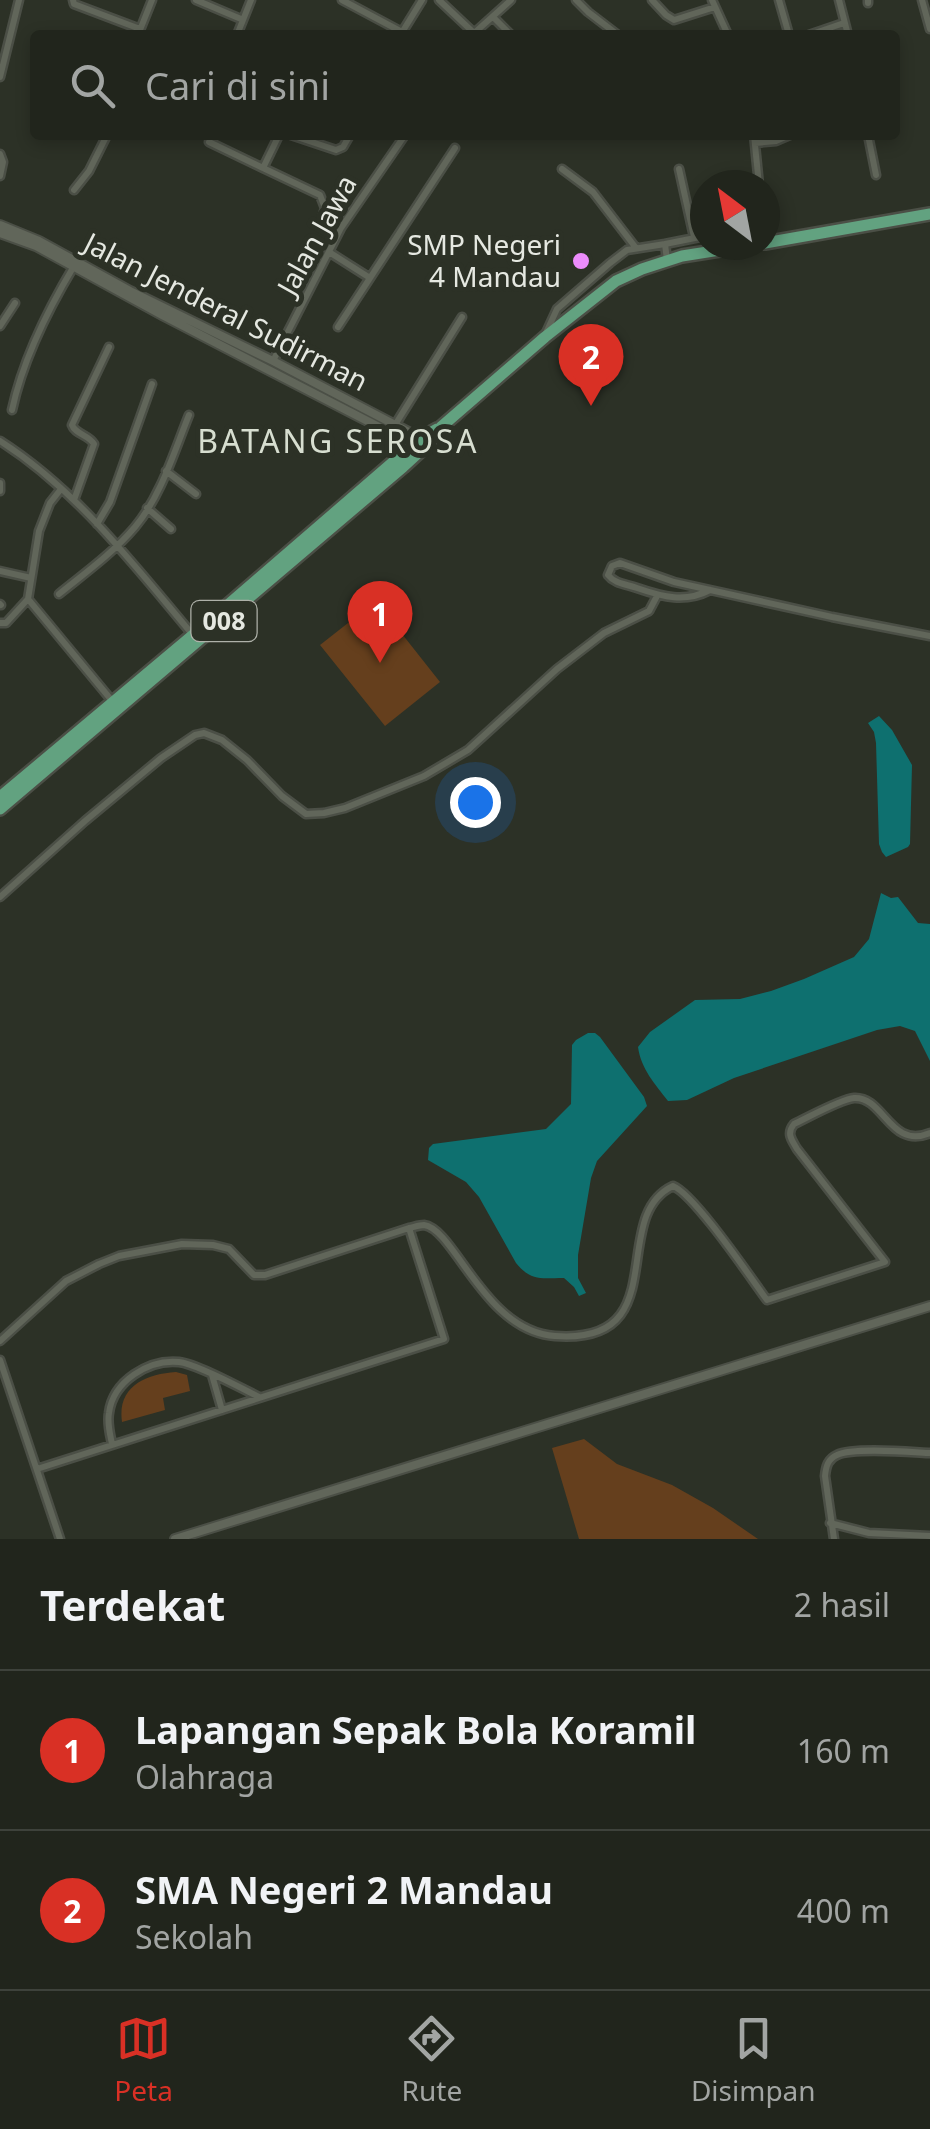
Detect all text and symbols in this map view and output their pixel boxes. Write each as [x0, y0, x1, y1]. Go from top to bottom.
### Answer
search box [30, 30, 900, 140]
icon: search [65, 58, 120, 113]
text: Cari di sini [145, 59, 330, 111]
street label: Jalan Jawa [266, 168, 365, 304]
north arrow [690, 170, 780, 260]
street label: Jalan Jenderal Sudirman [75, 222, 375, 399]
place label: SMP Negeri 4 Mandau [407, 225, 561, 295]
marker: SMP Negeri 4 Mandau [570, 250, 592, 272]
pin: 2 [558, 324, 624, 406]
district label: BATANG SEROSA [197, 419, 479, 462]
pin: 1 [348, 580, 412, 663]
road number: 008 [192, 601, 256, 641]
your location [450, 777, 501, 828]
text: Terdekat [40, 1576, 225, 1633]
text: 2 hasil [794, 1583, 890, 1626]
text: Lapangan Sepak Bola Koramil [135, 1703, 696, 1755]
text: 1 [63, 1729, 82, 1772]
text: 160 m [797, 1729, 890, 1772]
text: Olahraga [135, 1755, 274, 1798]
text: SMA Negeri 2 Mandau [135, 1863, 553, 1915]
text: 2 [63, 1889, 82, 1932]
text: 400 m [797, 1889, 890, 1932]
text: Sekolah [135, 1915, 253, 1958]
tab: Peta [114, 2011, 173, 2109]
tab: Rute [402, 2011, 462, 2109]
tab: Disimpan [691, 2011, 816, 2109]

